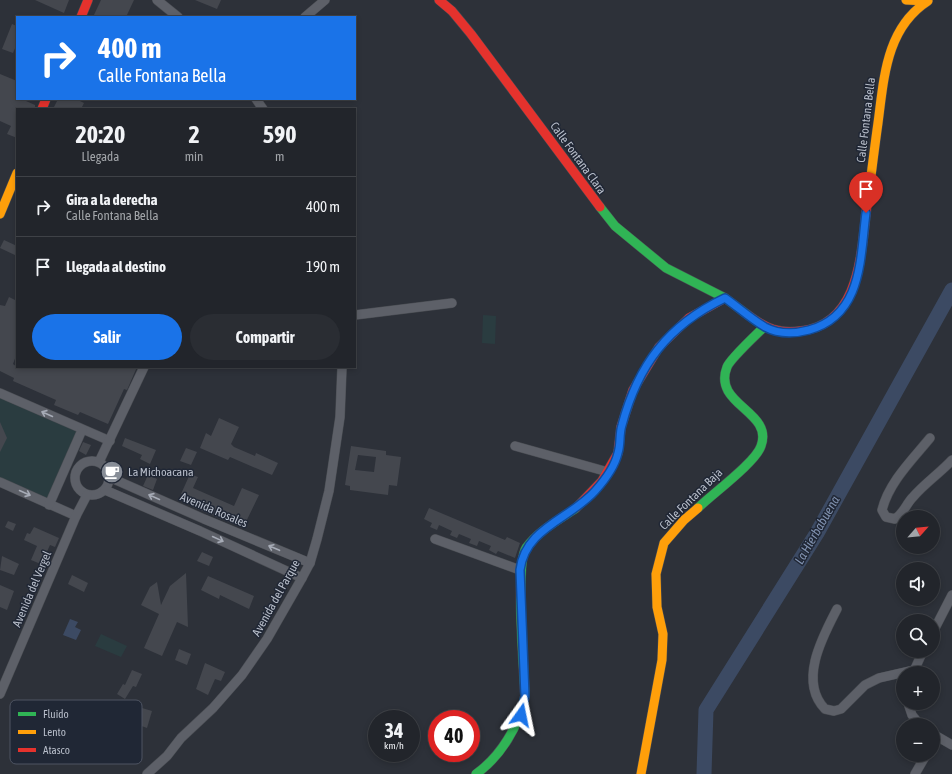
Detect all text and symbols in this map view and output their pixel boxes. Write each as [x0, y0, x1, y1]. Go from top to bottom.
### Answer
icon: right [32, 32, 84, 84]
text: 400 m [98, 32, 161, 64]
text: Calle Fontana Bella [98, 65, 226, 86]
street label: Calle Fontana Bella [854, 77, 878, 163]
street label: Calle Fontana Clara [547, 119, 609, 197]
text: 20:20 [75, 121, 125, 148]
text: 2 [188, 121, 200, 148]
text: 590 [263, 121, 297, 148]
text: Llegada [81, 149, 119, 164]
text: min [185, 149, 203, 164]
text: m [275, 149, 284, 164]
pin [849, 172, 883, 213]
icon: arrive [855, 178, 877, 200]
text: Gira a la derecha [66, 191, 157, 208]
icon: right [32, 196, 54, 218]
text: 400 m [306, 198, 340, 215]
text: Calle Fontana Bella [66, 208, 159, 223]
icon: arrive [32, 256, 54, 278]
text: Llegada al destino [66, 258, 166, 275]
text: 190 m [306, 258, 340, 275]
button: Salir [32, 314, 182, 360]
button: Compartir [190, 314, 340, 360]
one-way arrow [41, 410, 53, 417]
cafe icon: La Michoacana [99, 459, 125, 485]
place label: La Michoacana [128, 465, 194, 479]
street label: Calle Fontana Baja [657, 465, 725, 533]
one-way arrow [18, 490, 30, 498]
street label: Avenida Rosales [178, 490, 250, 530]
one-way arrow [149, 493, 161, 500]
water label: La Hierbabuena [791, 493, 843, 567]
north arrow [896, 510, 940, 554]
map controls [896, 510, 940, 762]
one-way arrow [211, 536, 223, 543]
one-way arrow [268, 544, 280, 552]
street label: Avenida del Vergel [10, 548, 55, 629]
street label: Avenida del Parque [249, 557, 303, 639]
button: sound [896, 562, 940, 606]
button: search [896, 614, 940, 658]
button: + [896, 666, 940, 710]
position arrow [500, 694, 542, 736]
legend [10, 700, 142, 764]
text: Fluido [43, 708, 69, 720]
speed limit sign: 40 [428, 710, 480, 762]
button: − [896, 718, 940, 762]
text: 34 [385, 719, 403, 742]
text: Lento [43, 726, 66, 738]
text: km/h [384, 740, 404, 751]
text: Atasco [43, 744, 70, 756]

